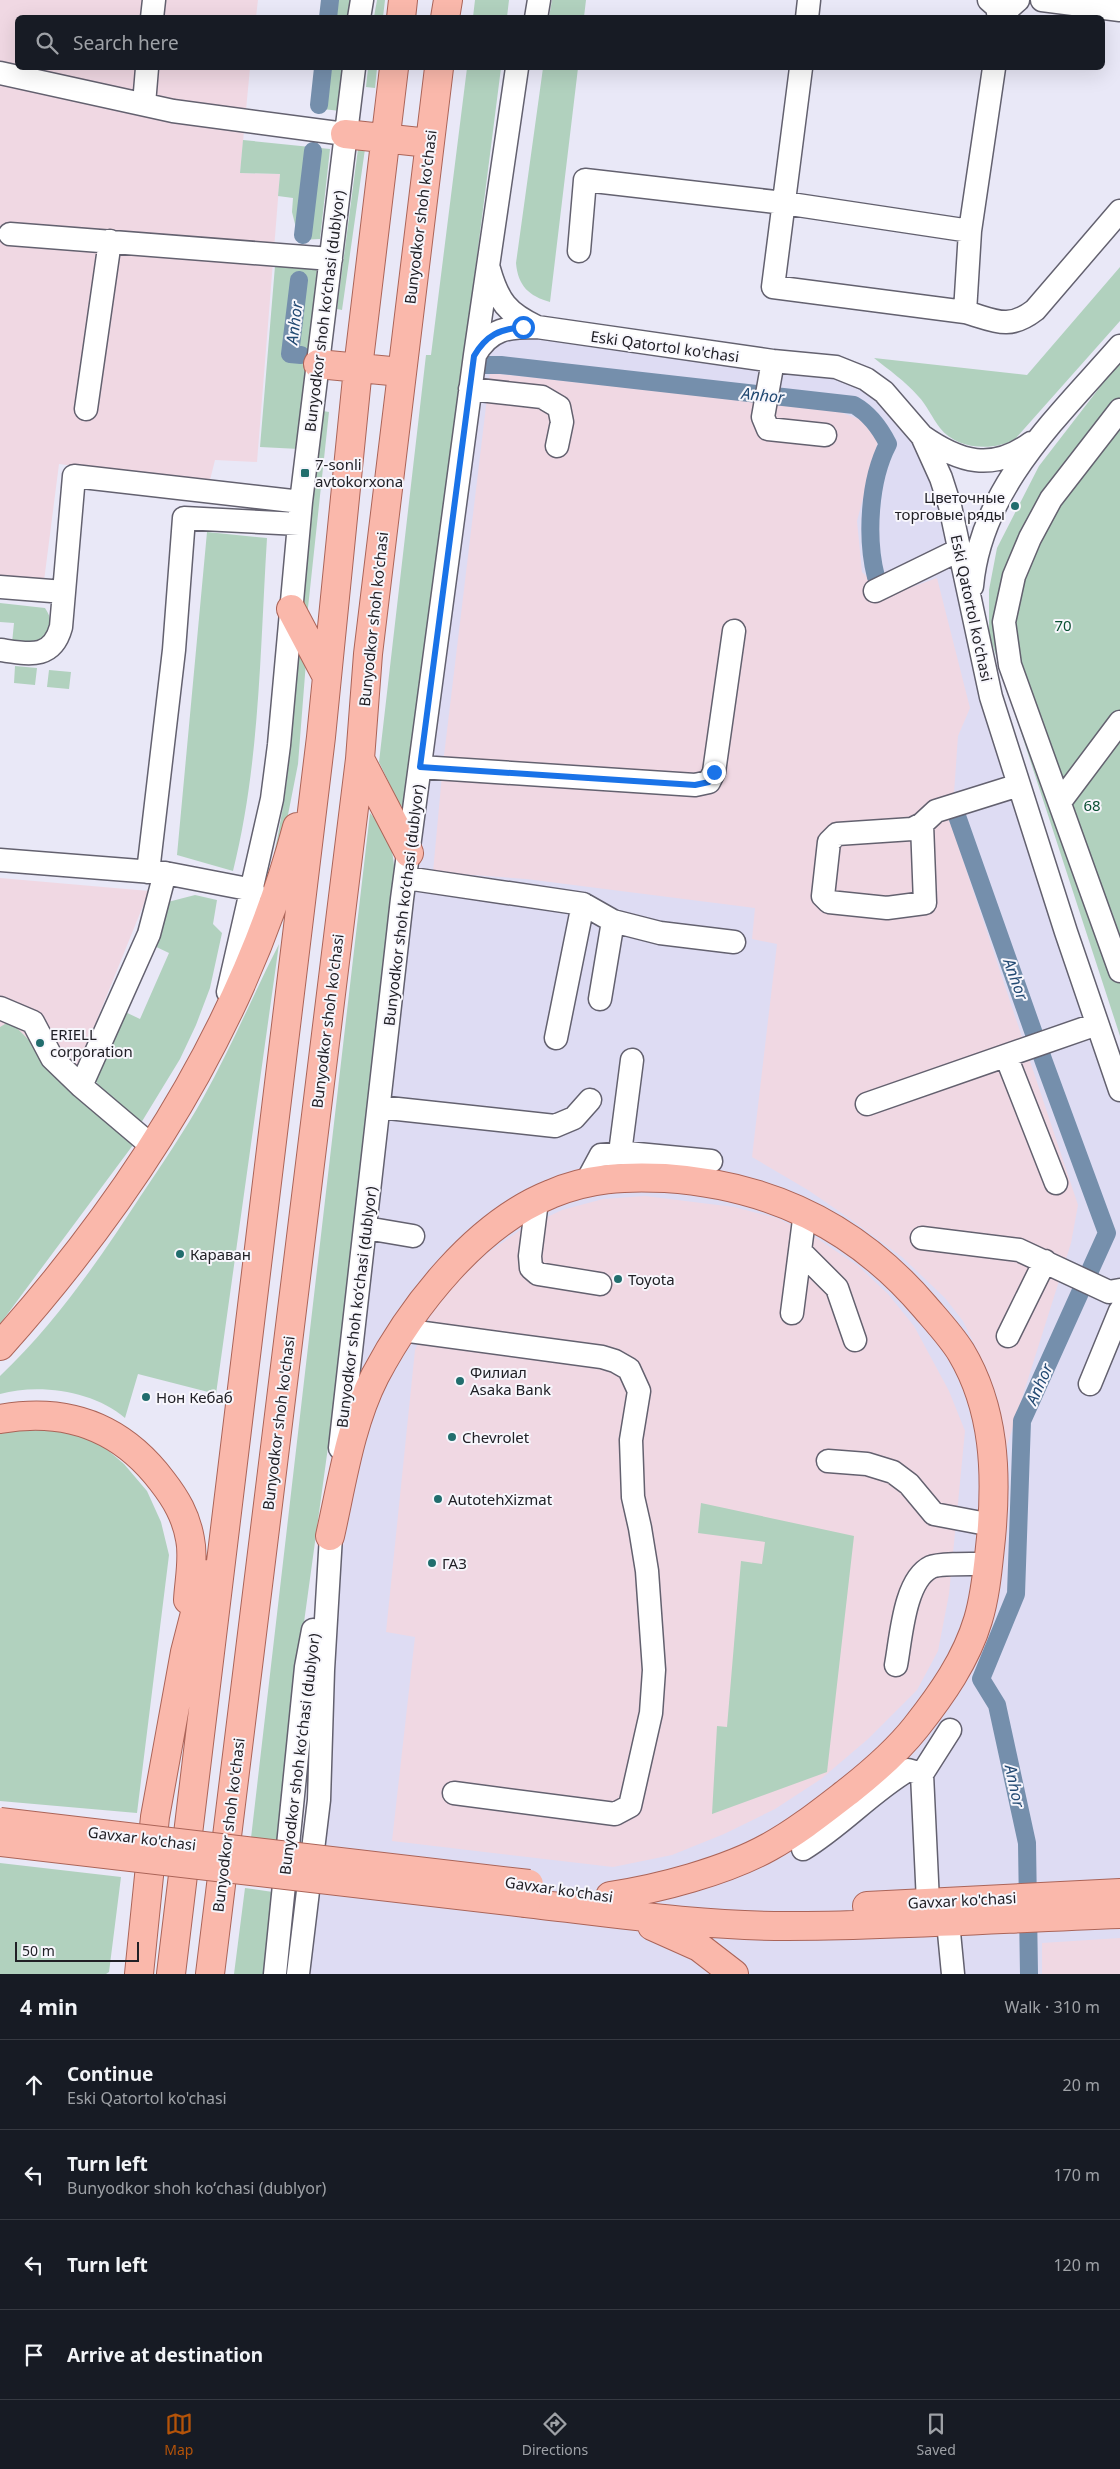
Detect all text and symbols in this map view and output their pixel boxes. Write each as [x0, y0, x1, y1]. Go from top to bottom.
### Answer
search box [15, 15, 1105, 70]
icon: search [33, 29, 61, 57]
text: Search here [73, 30, 179, 56]
street label: Bunyodkor shoh ko'chasi [399, 129, 441, 305]
street label: Bunyodkor shoh koʻchasi (dublyor) [299, 189, 349, 433]
water label: Anhor [280, 300, 308, 347]
route start [512, 316, 535, 339]
street label: Eski Qatortol ko'chasi [589, 326, 741, 366]
water label: Anhor [740, 382, 786, 408]
place label: 7-sonli avtokorxona [315, 454, 403, 491]
marker: 7-sonli avtokorxona [299, 467, 311, 479]
place label: Цветочные торговые ряды [895, 487, 1005, 524]
marker: Цветочные торговые ряды [1009, 500, 1021, 512]
street label: Bunyodkor shoh ko'chasi [354, 531, 392, 707]
street label: Eski Qatortol ko'chasi [947, 533, 997, 683]
park label: 70 [1054, 615, 1072, 635]
route end [703, 761, 726, 784]
street label: Bunyodkor shoh koʻchasi (dublyor) [378, 783, 428, 1027]
park label: 68 [1083, 795, 1101, 815]
street label: Bunyodkor shoh ko'chasi [306, 933, 348, 1109]
water label: Anhor [998, 954, 1034, 1004]
place label: ERIELL corporation [50, 1024, 133, 1061]
marker: ERIELL corporation [34, 1037, 46, 1049]
street label: Bunyodkor shoh koʻchasi (dublyor) [331, 1185, 381, 1429]
place label: Караван [190, 1244, 251, 1264]
marker: Караван [174, 1248, 186, 1260]
place label: Toyota [628, 1269, 675, 1289]
marker: Toyota [612, 1273, 624, 1285]
street label: Bunyodkor shoh ko'chasi [257, 1335, 299, 1511]
water label: Anhor [1020, 1359, 1058, 1409]
place label: Филиал Asaka Bank [470, 1362, 551, 1399]
marker: Филиал Asaka Bank [454, 1375, 466, 1387]
place label: Нон Кебаб [156, 1387, 233, 1407]
marker: Нон Кебаб [140, 1391, 152, 1403]
place label: Chevrolet [462, 1427, 530, 1447]
marker: Chevrolet [446, 1431, 458, 1443]
place label: AutotehXizmat [448, 1489, 553, 1509]
marker: AutotehXizmat [432, 1493, 444, 1505]
place label: ГАЗ [442, 1553, 467, 1573]
marker: ГАЗ [426, 1557, 438, 1569]
street label: Bunyodkor shoh koʻchasi (dublyor) [274, 1632, 324, 1876]
street label: Bunyodkor shoh ko'chasi [207, 1737, 249, 1913]
water label: Anhor [1000, 1762, 1030, 1810]
street label: Gavxar ko'chasi [87, 1821, 197, 1855]
street label: Gavxar ko'chasi [504, 1872, 614, 1906]
street label: Gavxar ko'chasi [907, 1887, 1017, 1913]
scale bar [15, 1939, 139, 1962]
text: 50 m [22, 1941, 55, 1960]
text: 4 min [20, 1993, 78, 2021]
text: Walk · 310 m [1005, 1996, 1100, 2018]
text: Continue [67, 2061, 153, 2087]
icon: ahead [20, 2071, 48, 2099]
text: 20 m [1063, 2074, 1100, 2096]
text: Eski Qatortol ko'chasi [67, 2087, 227, 2109]
text: Turn left [67, 2151, 148, 2177]
icon: left [20, 2161, 48, 2189]
text: 170 m [1053, 2164, 1100, 2186]
text: Bunyodkor shoh koʻchasi (dublyor) [67, 2177, 326, 2199]
icon: left [20, 2251, 48, 2279]
text: Turn left [67, 2252, 148, 2278]
text: 120 m [1053, 2254, 1100, 2276]
icon: arrive [20, 2341, 48, 2369]
text: Arrive at destination [67, 2342, 263, 2368]
tab: Map [164, 2410, 193, 2459]
tab: Directions [522, 2410, 588, 2459]
tab: Saved [917, 2410, 956, 2459]

